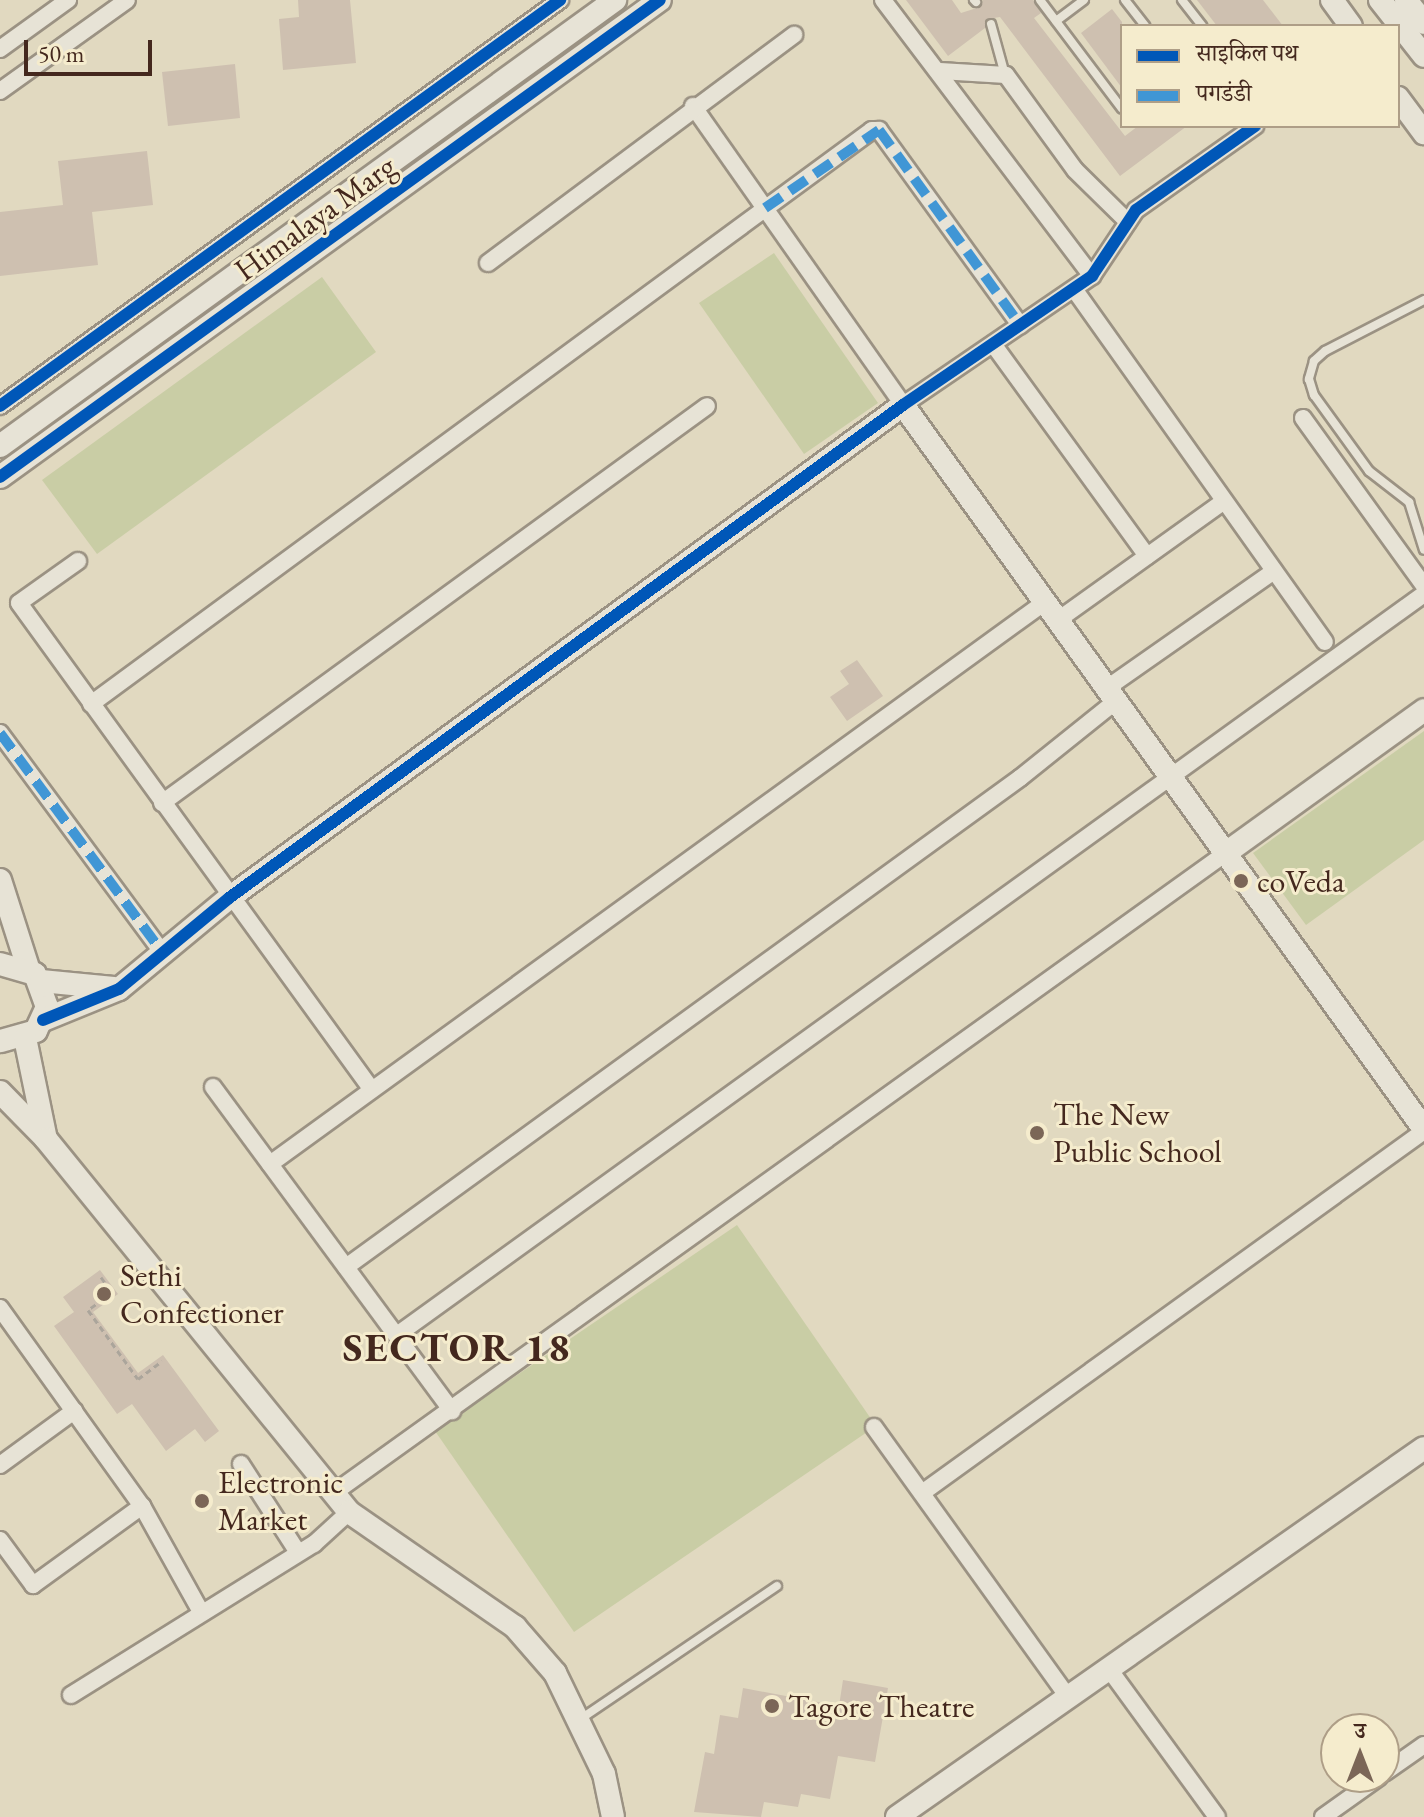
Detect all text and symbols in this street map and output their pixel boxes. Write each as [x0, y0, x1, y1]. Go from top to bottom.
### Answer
scale bar [28, 24, 156, 74]
legend [1120, 24, 1400, 128]
text: साइकिल पथ [1196, 37, 1298, 68]
text: 50 m [38, 38, 85, 69]
text: पगडंडी [1196, 77, 1252, 108]
street label: Himalaya Marg [227, 147, 403, 289]
place label: coVeda [1257, 862, 1345, 900]
marker: coVeda [1232, 872, 1250, 890]
place label: The New Public School [1053, 1096, 1222, 1171]
marker: The New Public School [1028, 1124, 1046, 1142]
place label: Sethi Confectioner [120, 1257, 284, 1332]
marker: Sethi Confectioner [95, 1285, 113, 1303]
district label: SECTOR 18 [343, 1323, 571, 1371]
place label: Electronic Market [218, 1464, 343, 1539]
marker: Electronic Market [193, 1492, 211, 1510]
place label: Tagore Theatre [788, 1687, 975, 1725]
marker: Tagore Theatre [763, 1697, 781, 1715]
north arrow [1320, 1713, 1400, 1793]
text: उ [1354, 1716, 1366, 1745]

